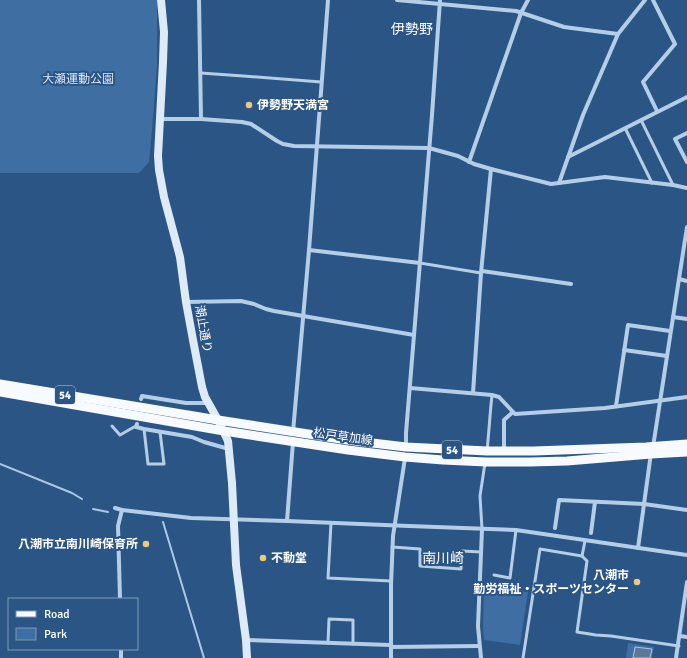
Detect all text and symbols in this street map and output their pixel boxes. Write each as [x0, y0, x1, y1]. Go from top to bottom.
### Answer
district label: 伊勢野 [391, 21, 433, 38]
park label: 大瀬運動公園 [42, 72, 114, 87]
place label: 伊勢野天満宮 [257, 98, 329, 113]
marker: 伊勢野天満宮 [244, 100, 254, 110]
street label: 潮止通り [191, 304, 215, 354]
road number: 54 [55, 386, 75, 404]
street label: 松戸草加線 [312, 425, 374, 449]
road number: 54 [442, 441, 462, 459]
place label: 八潮市立南川崎保育所 [18, 537, 138, 552]
marker: 八潮市立南川崎保育所 [141, 539, 151, 549]
district label: 南川崎 [422, 550, 464, 567]
place label: 不動堂 [271, 551, 307, 566]
marker: 不動堂 [258, 553, 268, 563]
place label: 八潮市 勤労福祉・スポーツセンター [473, 568, 629, 597]
marker: 八潮市 勤労福祉・スポーツセンター [632, 577, 642, 587]
legend [8, 598, 138, 650]
text: Road [44, 607, 70, 622]
text: Park [44, 627, 67, 642]

